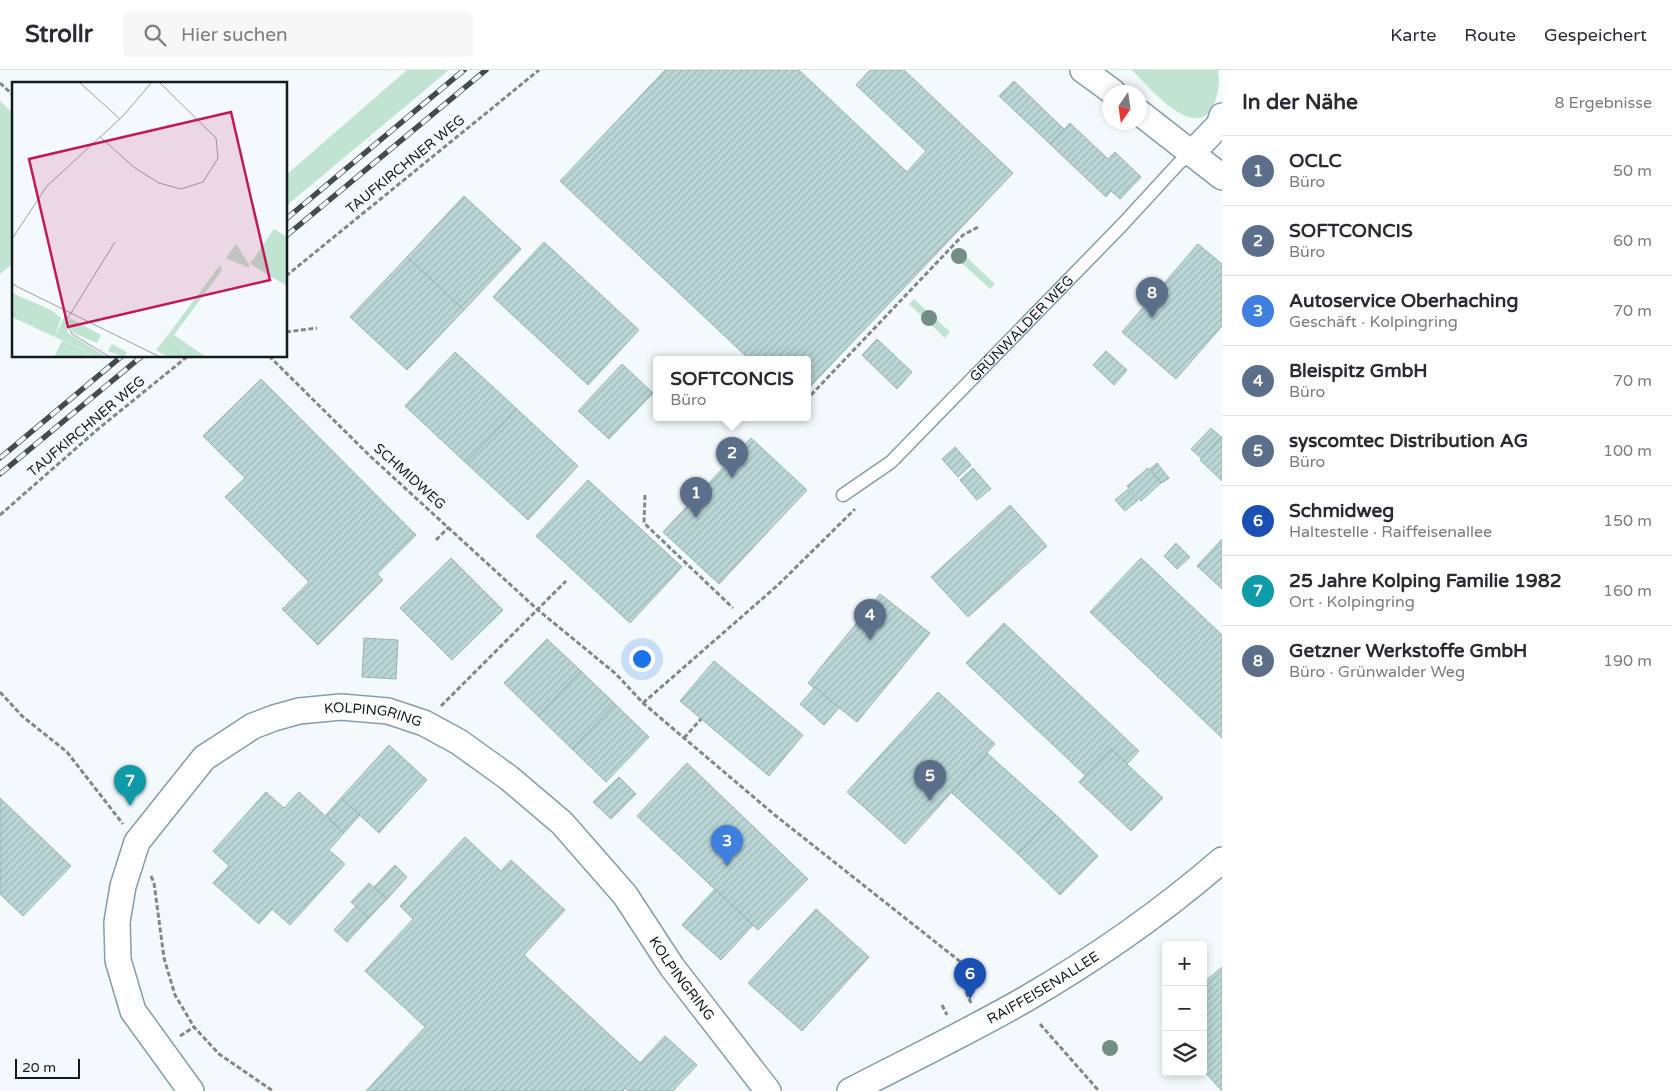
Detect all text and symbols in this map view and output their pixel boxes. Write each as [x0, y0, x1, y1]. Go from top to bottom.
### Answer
search box [123, 12, 473, 57]
text: Strollr [25, 20, 93, 49]
icon: search [141, 21, 169, 49]
text: Hier suchen [181, 24, 288, 46]
text: Karte [1390, 24, 1436, 46]
text: Route [1464, 24, 1516, 46]
text: Gespeichert [1544, 24, 1647, 46]
inset map [12, 82, 288, 358]
north arrow [1102, 85, 1147, 130]
text: In der Nähe [1242, 90, 1358, 115]
text: 8 Ergebnisse [1554, 93, 1652, 113]
street label: TAUFKIRCHNER WEG [342, 111, 468, 218]
text: OCLC [1289, 150, 1342, 172]
text: 1 [1253, 161, 1263, 181]
text: 50 m [1613, 161, 1652, 181]
text: Büro [1289, 172, 1325, 192]
text: SOFTCONCIS [1289, 220, 1413, 242]
text: 2 [1253, 231, 1263, 251]
text: 60 m [1613, 231, 1652, 251]
text: Büro [1289, 242, 1325, 262]
street label: GRÜNWALDER WEG [966, 272, 1077, 385]
pin: 8 [1136, 277, 1168, 318]
text: Autoservice Oberhaching [1289, 290, 1518, 312]
text: 3 [1253, 301, 1263, 321]
text: 70 m [1613, 301, 1652, 321]
text: Geschäft · Kolpingring [1289, 312, 1458, 332]
popup [653, 356, 811, 421]
text: Bleispitz GmbH [1289, 360, 1428, 382]
text: SOFTCONCIS [670, 368, 794, 390]
text: 4 [1253, 371, 1263, 391]
text: 70 m [1613, 371, 1652, 391]
street label: TAUFKIRCHNER WEG [24, 372, 148, 480]
text: Büro [1289, 382, 1325, 402]
text: Büro [670, 390, 707, 410]
text: syscomtec Distribution AG [1289, 430, 1528, 452]
pin: 2 [716, 437, 748, 478]
street label: SCHMIDWEG [370, 440, 449, 513]
text: 5 [1253, 441, 1263, 461]
text: 100 m [1603, 441, 1652, 461]
text: Büro [1289, 452, 1325, 472]
pin: 1 [680, 477, 712, 518]
text: Schmidweg [1289, 500, 1394, 522]
text: 6 [1253, 511, 1263, 531]
text: 150 m [1603, 511, 1652, 531]
text: Haltestelle · Raiffeisenallee [1289, 522, 1492, 542]
text: 25 Jahre Kolping Familie 1982 [1289, 570, 1562, 592]
text: 7 [1253, 581, 1263, 601]
text: 160 m [1603, 581, 1652, 601]
text: Ort · Kolpingring [1289, 592, 1415, 612]
pin: 4 [854, 599, 886, 640]
text: Getzner Werkstoffe GmbH [1289, 640, 1527, 662]
your location [629, 646, 655, 672]
text: 8 [1253, 651, 1263, 671]
text: 190 m [1603, 651, 1652, 671]
text: Büro · Grünwalder Weg [1289, 662, 1465, 682]
street label: KOLPINGRING [323, 699, 424, 731]
pin: 5 [914, 760, 946, 801]
pin: 7 [114, 765, 146, 806]
pin: 3 [711, 825, 743, 866]
street label: KOLPINGRING [645, 934, 718, 1024]
map controls [1162, 941, 1207, 1076]
button: + [1162, 941, 1207, 986]
street label: RAIFFEISENALLEE [984, 948, 1102, 1028]
pin: 6 [954, 958, 986, 999]
button: − [1162, 986, 1207, 1031]
button: layers [1162, 1031, 1207, 1076]
scale bar [15, 1056, 80, 1079]
text: 20 m [22, 1059, 56, 1076]

